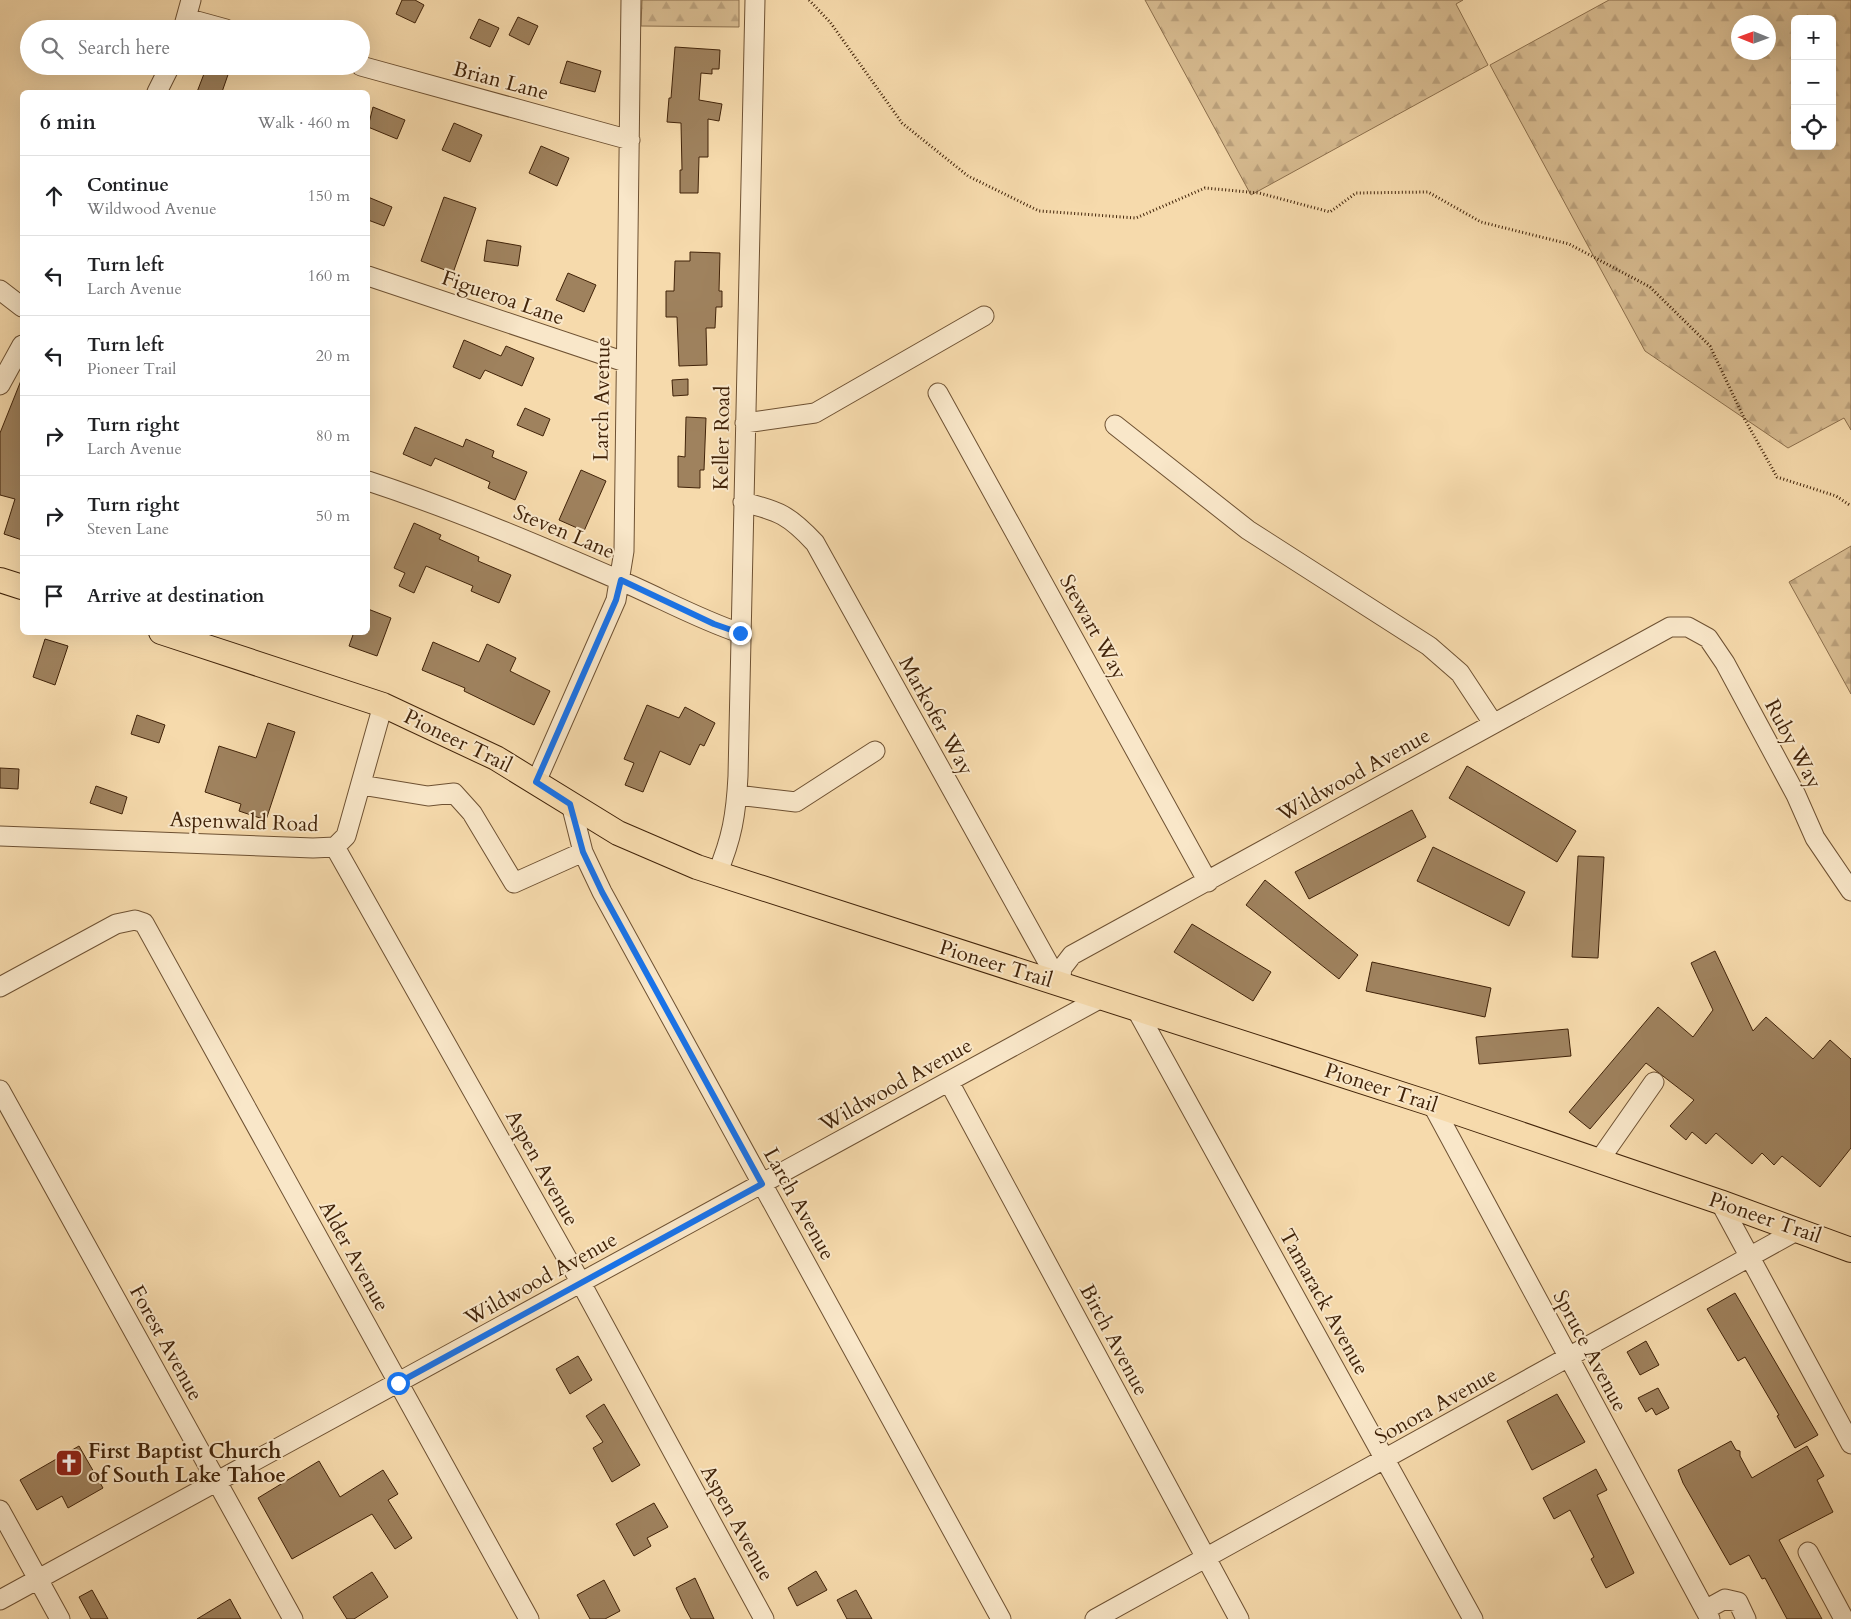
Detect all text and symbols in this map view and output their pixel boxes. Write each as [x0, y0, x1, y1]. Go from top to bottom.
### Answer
north arrow [1731, 15, 1776, 60]
map controls [1791, 15, 1836, 150]
button: + [1791, 15, 1836, 60]
search box [20, 20, 370, 75]
icon: search [38, 34, 66, 62]
text: Search here [78, 35, 170, 61]
street label: Brian Lane [450, 54, 552, 108]
button: − [1791, 60, 1836, 105]
button: locate [1791, 105, 1836, 150]
text: 6 min [40, 108, 96, 137]
text: Walk · 460 m [258, 112, 350, 134]
text: Continue [87, 172, 169, 198]
icon: ahead [40, 182, 68, 210]
text: 150 m [308, 185, 350, 207]
text: Wildwood Avenue [87, 198, 217, 220]
text: Turn left [87, 252, 164, 278]
icon: left [40, 262, 68, 290]
street label: Figueroa Lane [438, 264, 568, 332]
text: 160 m [308, 265, 350, 287]
text: Larch Avenue [87, 278, 182, 300]
text: Turn left [87, 332, 164, 358]
street label: Larch Avenue [586, 337, 618, 461]
icon: left [40, 342, 68, 370]
text: 20 m [316, 345, 350, 367]
text: Pioneer Trail [87, 358, 176, 380]
street label: Keller Road [707, 385, 737, 491]
text: Turn right [87, 412, 179, 438]
icon: right [40, 422, 68, 450]
text: 80 m [316, 425, 350, 447]
text: Larch Avenue [87, 438, 182, 460]
text: Turn right [87, 492, 179, 518]
street label: Steven Lane [509, 498, 619, 566]
icon: right [40, 502, 68, 530]
text: 50 m [316, 505, 350, 527]
text: Steven Lane [87, 518, 169, 540]
street label: Stewart Way [1052, 569, 1134, 685]
icon: arrive [40, 582, 68, 610]
text: Arrive at destination [87, 583, 264, 609]
route end [729, 622, 752, 645]
street label: Markofer Way [891, 651, 981, 781]
street label: Ruby Way [1757, 694, 1829, 794]
street label: Pioneer Trail [399, 702, 517, 780]
street label: Wildwood Avenue [1272, 721, 1435, 829]
street label: Aspenwald Road [169, 805, 319, 839]
street label: Pioneer Trail [936, 933, 1056, 995]
street label: Wildwood Avenue [814, 1031, 977, 1139]
street label: Pioneer Trail [1321, 1056, 1441, 1120]
street label: Aspen Avenue [498, 1105, 586, 1231]
street label: Larch Avenue [756, 1143, 842, 1265]
street label: Pioneer Trail [1705, 1185, 1825, 1251]
street label: Alder Avenue [312, 1195, 396, 1317]
street label: Tamarack Avenue [1272, 1224, 1376, 1380]
street label: Wildwood Avenue [459, 1225, 622, 1333]
street label: Birch Avenue [1072, 1279, 1156, 1401]
street label: Forest Avenue [122, 1280, 210, 1406]
street label: Spruce Avenue [1546, 1285, 1634, 1417]
street label: Sonora Avenue [1370, 1360, 1502, 1452]
route start [387, 1372, 410, 1395]
place label: First Baptist Church of South Lake Tahoe [88, 1437, 286, 1490]
church icon: First Baptist Church of South Lake Tahoe [54, 1448, 84, 1478]
street label: Aspen Avenue [693, 1460, 781, 1586]

